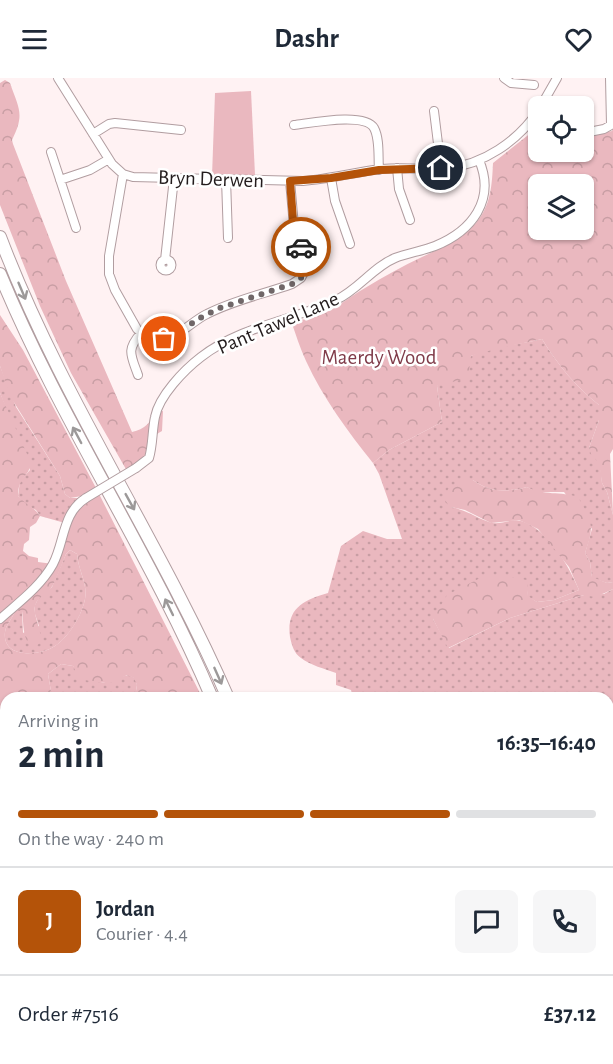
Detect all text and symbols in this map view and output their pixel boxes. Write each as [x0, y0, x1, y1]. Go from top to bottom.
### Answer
icon: menu [18, 23, 51, 56]
icon: heart [562, 23, 595, 56]
text: Dashr [274, 25, 339, 52]
map controls [528, 96, 594, 240]
button: locate [528, 96, 594, 162]
pin [415, 142, 466, 193]
icon: home [424, 151, 457, 184]
street label: Bryn Derwen [158, 167, 264, 191]
button: layers [528, 174, 594, 240]
courier [271, 217, 331, 277]
icon: car [285, 231, 318, 264]
one-way arrow [17, 281, 28, 300]
street label: Pant Tawel Lane [214, 288, 342, 358]
pin [138, 313, 189, 364]
icon: bag [147, 322, 180, 355]
park label: Maerdy Wood [321, 347, 437, 368]
one-way arrow [71, 427, 83, 444]
one-way arrow [124, 493, 136, 510]
one-way arrow [163, 598, 175, 616]
one-way arrow [213, 666, 224, 684]
text: Arriving in [18, 711, 99, 731]
text: 16:35–16:40 [497, 732, 596, 754]
text: 2 min [18, 736, 105, 775]
text: On the way · 240 m [18, 829, 164, 849]
button: chat [455, 890, 518, 953]
button: phone [533, 890, 596, 953]
text: Jordan [96, 898, 155, 920]
text: J [46, 910, 53, 932]
text: Courier · 4.4 [96, 924, 188, 944]
text: Order #7516 [18, 1003, 119, 1025]
text: £37.12 [544, 1003, 596, 1025]

